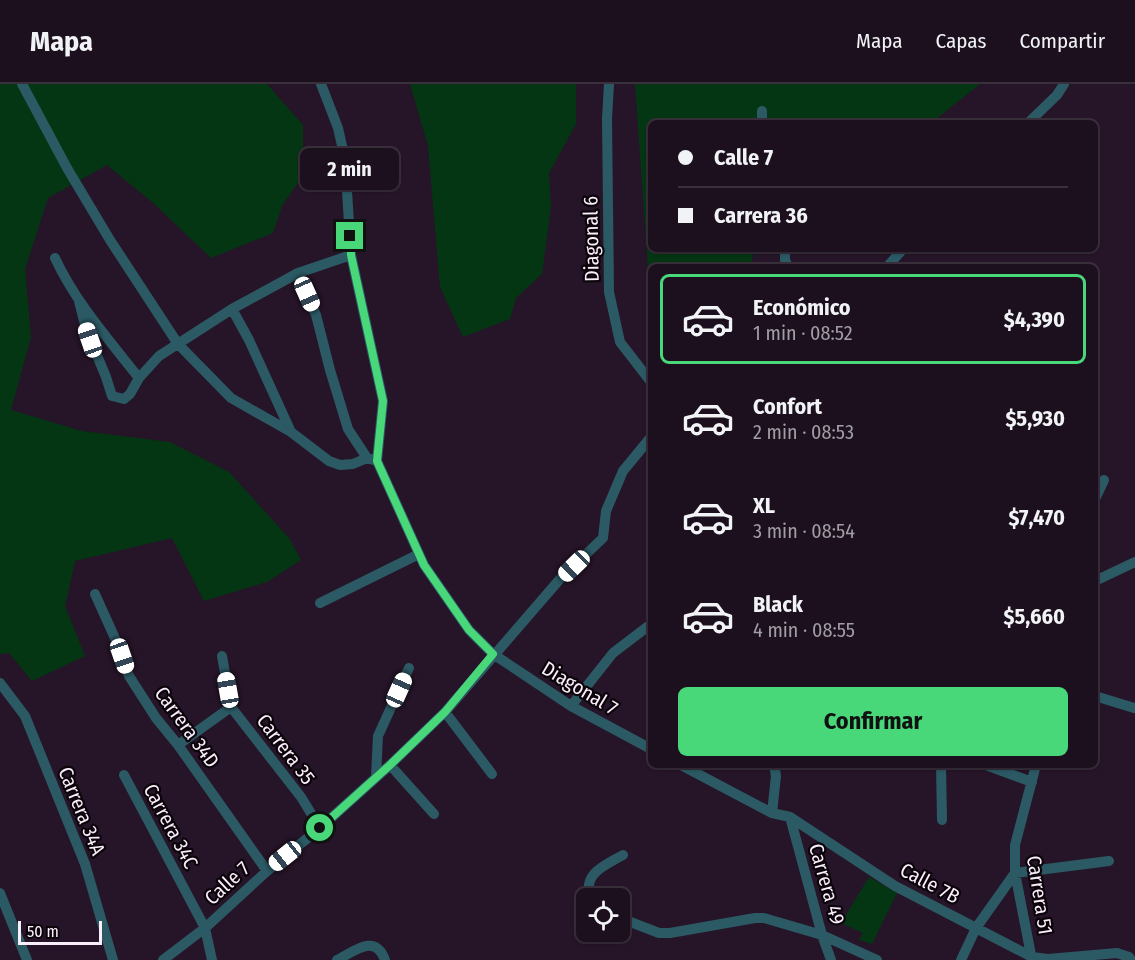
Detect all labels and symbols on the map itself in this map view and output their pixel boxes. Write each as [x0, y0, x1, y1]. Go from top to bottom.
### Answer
callout: 2 min [300, 149, 400, 191]
street label: Diagonal 6 [578, 196, 604, 282]
route end [336, 222, 363, 249]
car [291, 274, 323, 314]
car [76, 320, 104, 360]
car [555, 547, 593, 585]
car [108, 636, 136, 676]
street label: Diagonal 7 [538, 656, 622, 720]
car [383, 670, 415, 710]
car [216, 671, 240, 709]
street label: Carrera 34D [150, 682, 224, 772]
street label: Carrera 35 [252, 709, 320, 789]
street label: Carrera 34A [53, 763, 111, 859]
street label: Carrera 34C [139, 779, 203, 873]
route start [306, 814, 333, 841]
car [265, 838, 305, 874]
street label: Carrera 49 [804, 841, 850, 927]
street label: Carrera 51 [1022, 854, 1058, 936]
street label: Calle 7 [200, 856, 254, 910]
street label: Calle 7B [896, 857, 964, 909]
scale bar [18, 918, 102, 946]

